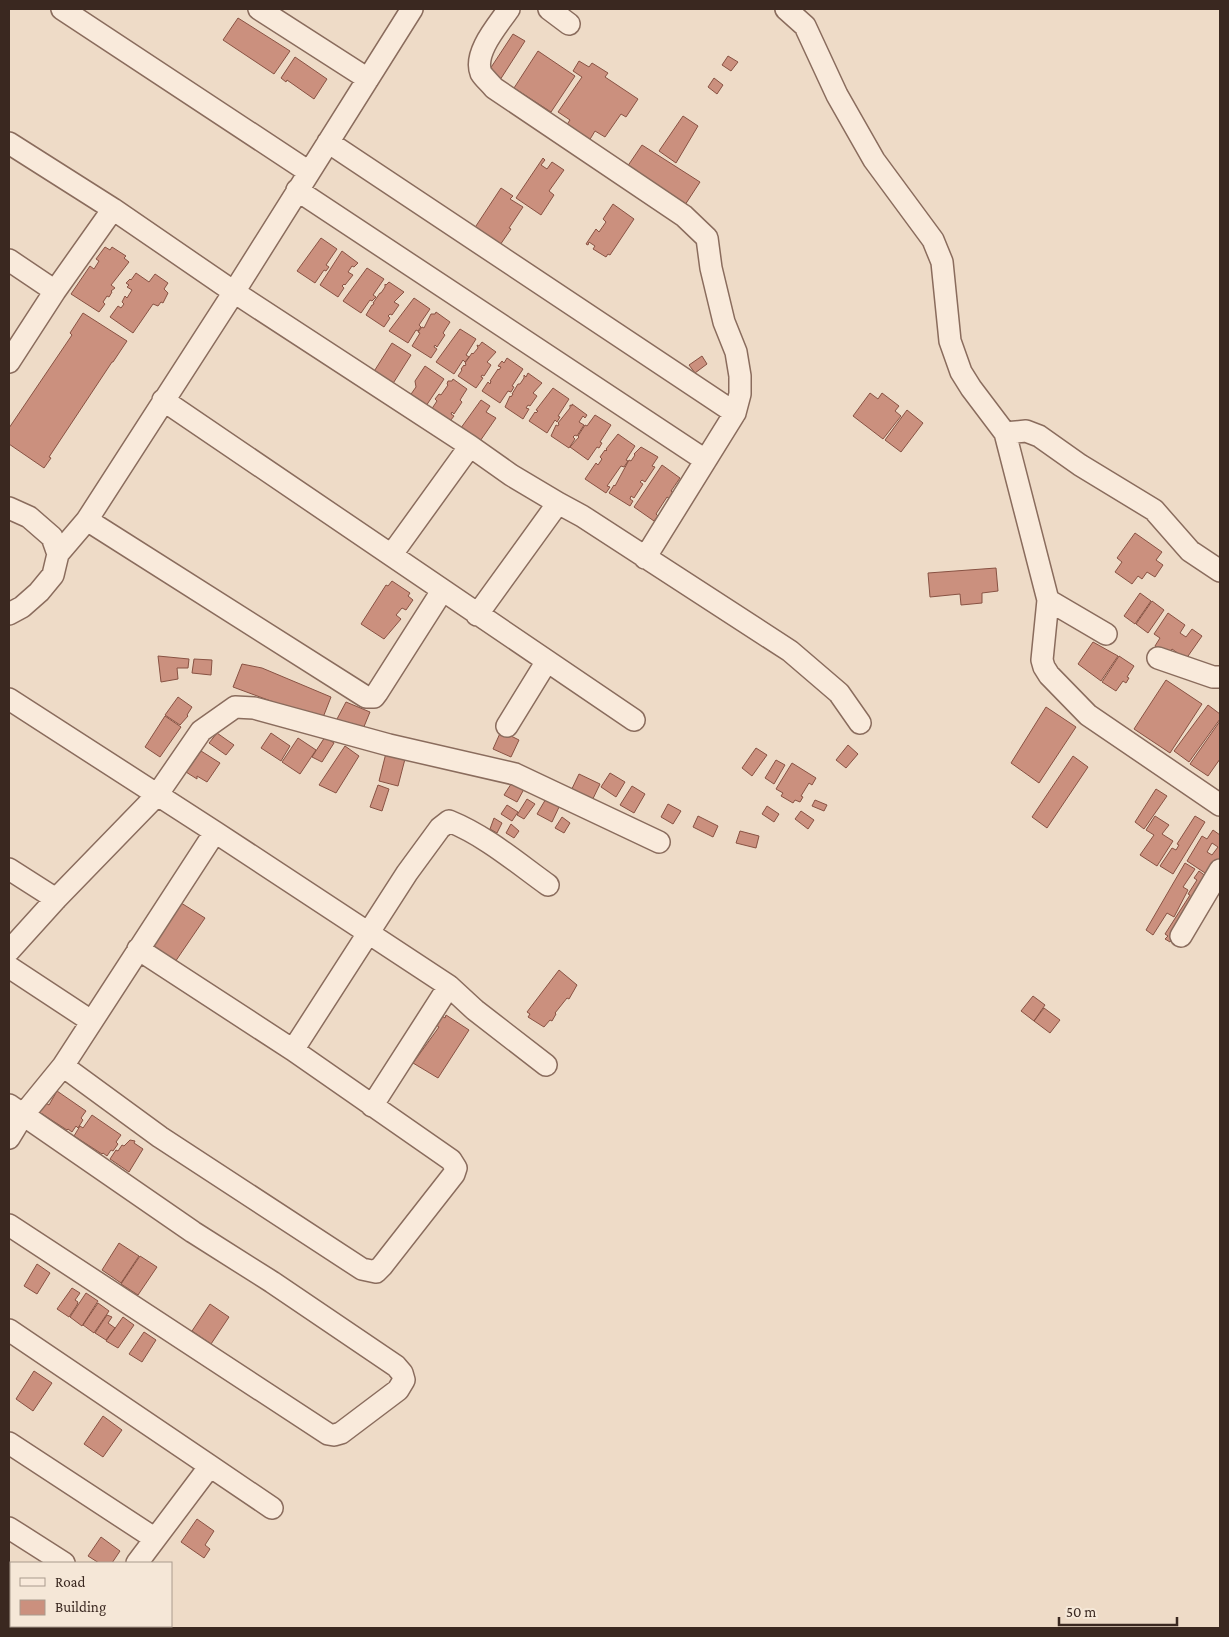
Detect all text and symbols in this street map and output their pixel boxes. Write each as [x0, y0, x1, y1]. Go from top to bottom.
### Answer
legend [10, 1562, 172, 1627]
text: Road [55, 1574, 86, 1590]
scale bar [1059, 1594, 1176, 1626]
text: Building [55, 1599, 106, 1616]
text: 50 m [1066, 1604, 1096, 1620]

